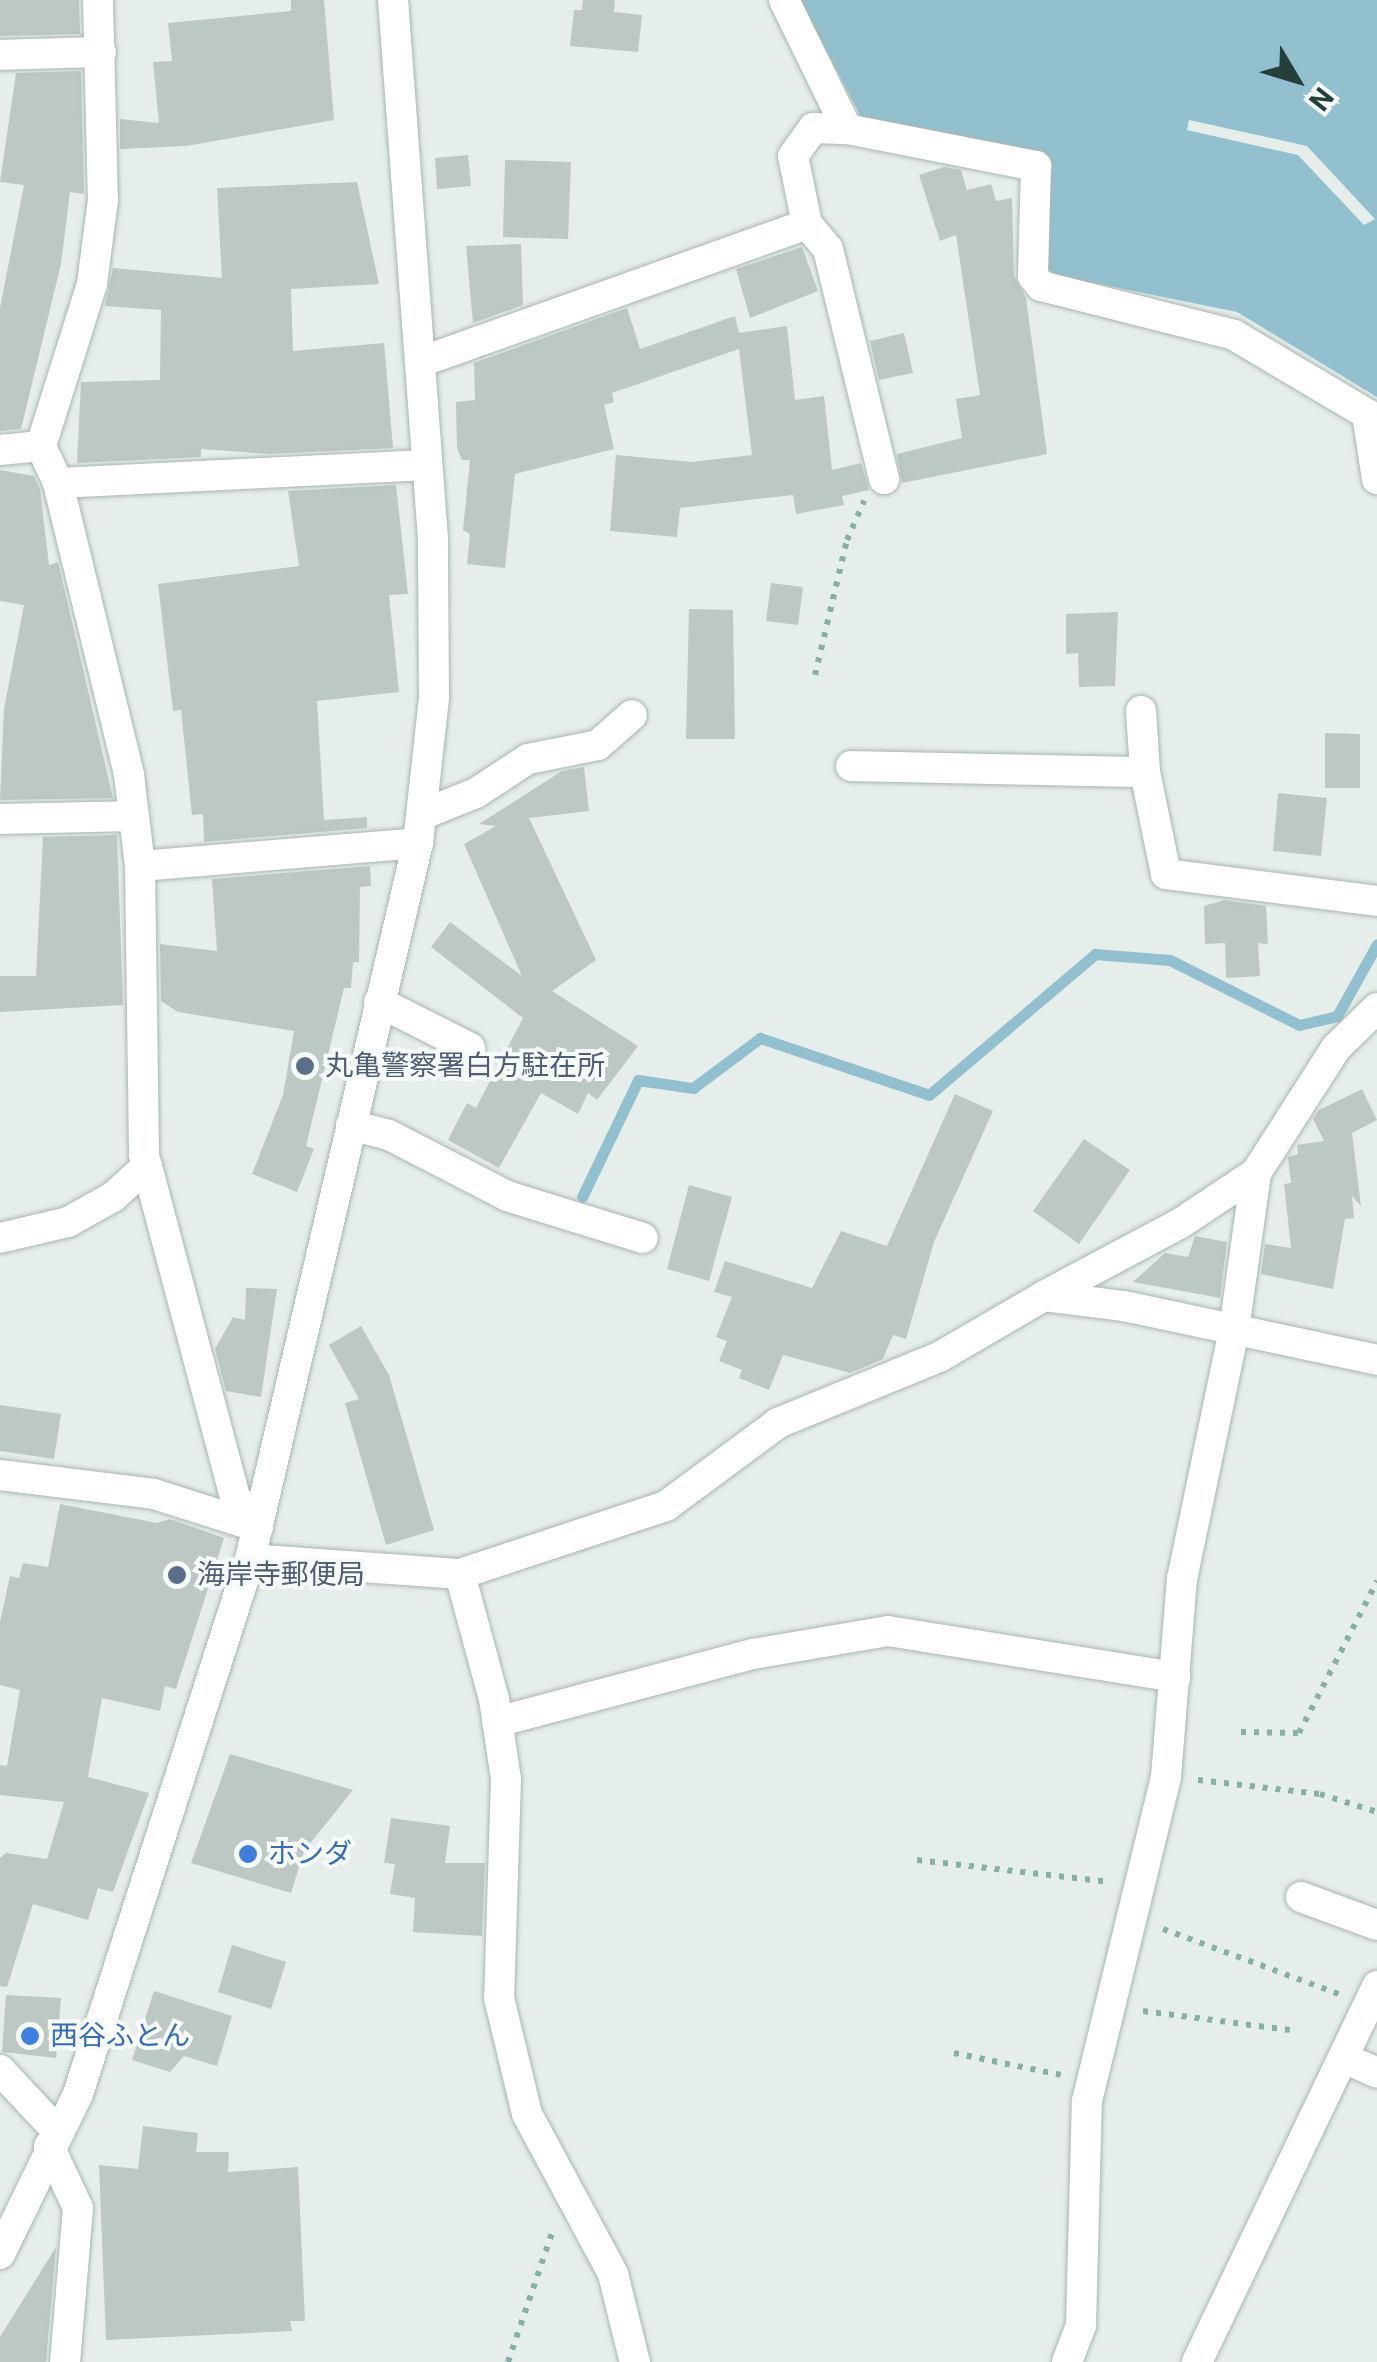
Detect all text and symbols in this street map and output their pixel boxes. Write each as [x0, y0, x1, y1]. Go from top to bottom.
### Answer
north arrow [1247, 30, 1347, 130]
text: N [1302, 81, 1340, 117]
place label: 丸亀警察署白方駐在所 [325, 1049, 605, 1083]
marker: 丸亀警察署白方駐在所 [294, 1055, 316, 1077]
place label: 海岸寺郵便局 [197, 1558, 365, 1592]
marker: 海岸寺郵便局 [166, 1564, 188, 1586]
place label: ホンダ [268, 1837, 352, 1871]
marker: ホンダ [237, 1843, 259, 1865]
place label: 西谷ふとん [50, 2019, 190, 2053]
marker: 西谷ふとん [19, 2025, 41, 2047]

